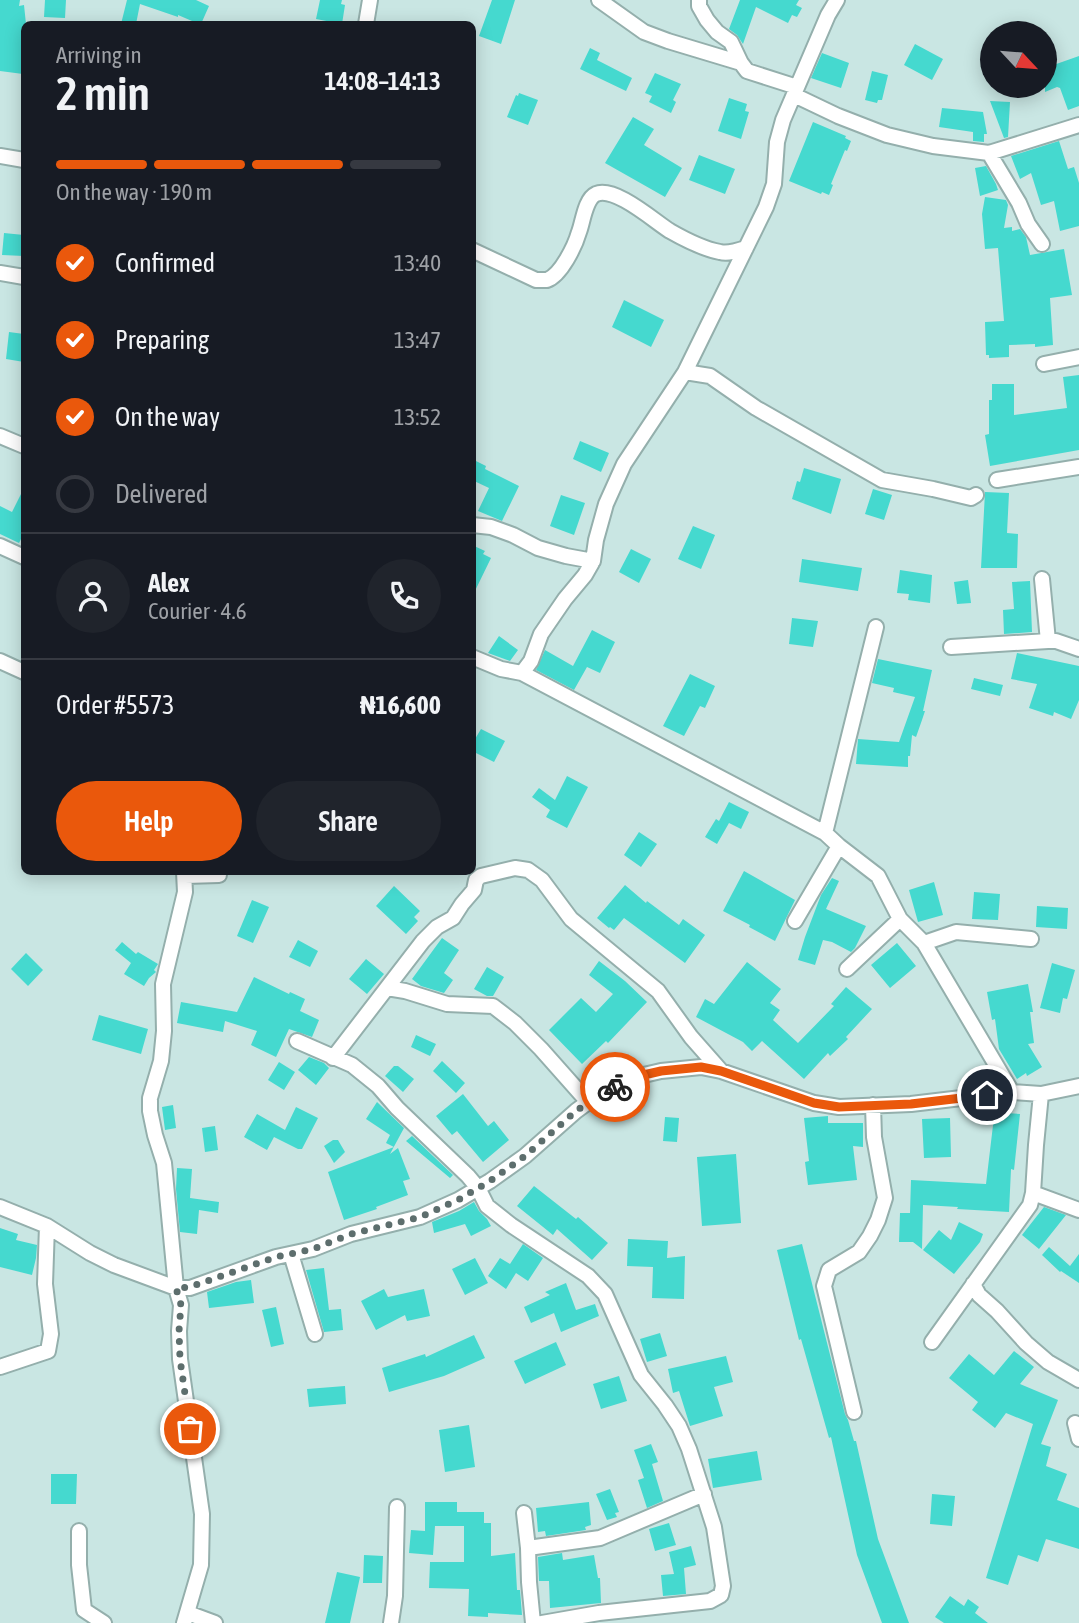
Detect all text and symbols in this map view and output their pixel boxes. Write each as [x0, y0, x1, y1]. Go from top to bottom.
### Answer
north arrow [980, 21, 1057, 98]
map controls [980, 21, 1057, 98]
text: Arriving in [56, 42, 142, 68]
text: 14:08–14:13 [324, 66, 441, 96]
text: 2 min [56, 67, 150, 120]
text: On the way · 190 m [56, 179, 212, 205]
icon: check [56, 244, 94, 282]
text: Confirmed [115, 248, 215, 278]
text: 13:40 [394, 250, 441, 276]
icon: check [56, 321, 94, 359]
text: Preparing [115, 325, 209, 355]
text: 13:47 [394, 327, 441, 353]
icon: check [56, 398, 94, 436]
text: On the way [115, 402, 220, 432]
text: 13:52 [394, 404, 441, 430]
text: Delivered [115, 479, 208, 509]
button: person [56, 559, 130, 633]
button: phone [367, 559, 441, 633]
text: Alex [148, 568, 189, 598]
text: Courier · 4.6 [148, 598, 247, 624]
text: Order #5573 [56, 690, 175, 720]
text: ₦16,600 [360, 690, 441, 720]
button: Help [56, 781, 242, 861]
button: Share [256, 781, 441, 861]
courier [580, 1052, 650, 1122]
pin [957, 1065, 1017, 1125]
icon: bike [596, 1068, 634, 1106]
icon: home [968, 1076, 1006, 1114]
pin [160, 1399, 220, 1459]
icon: bag [171, 1410, 209, 1448]

